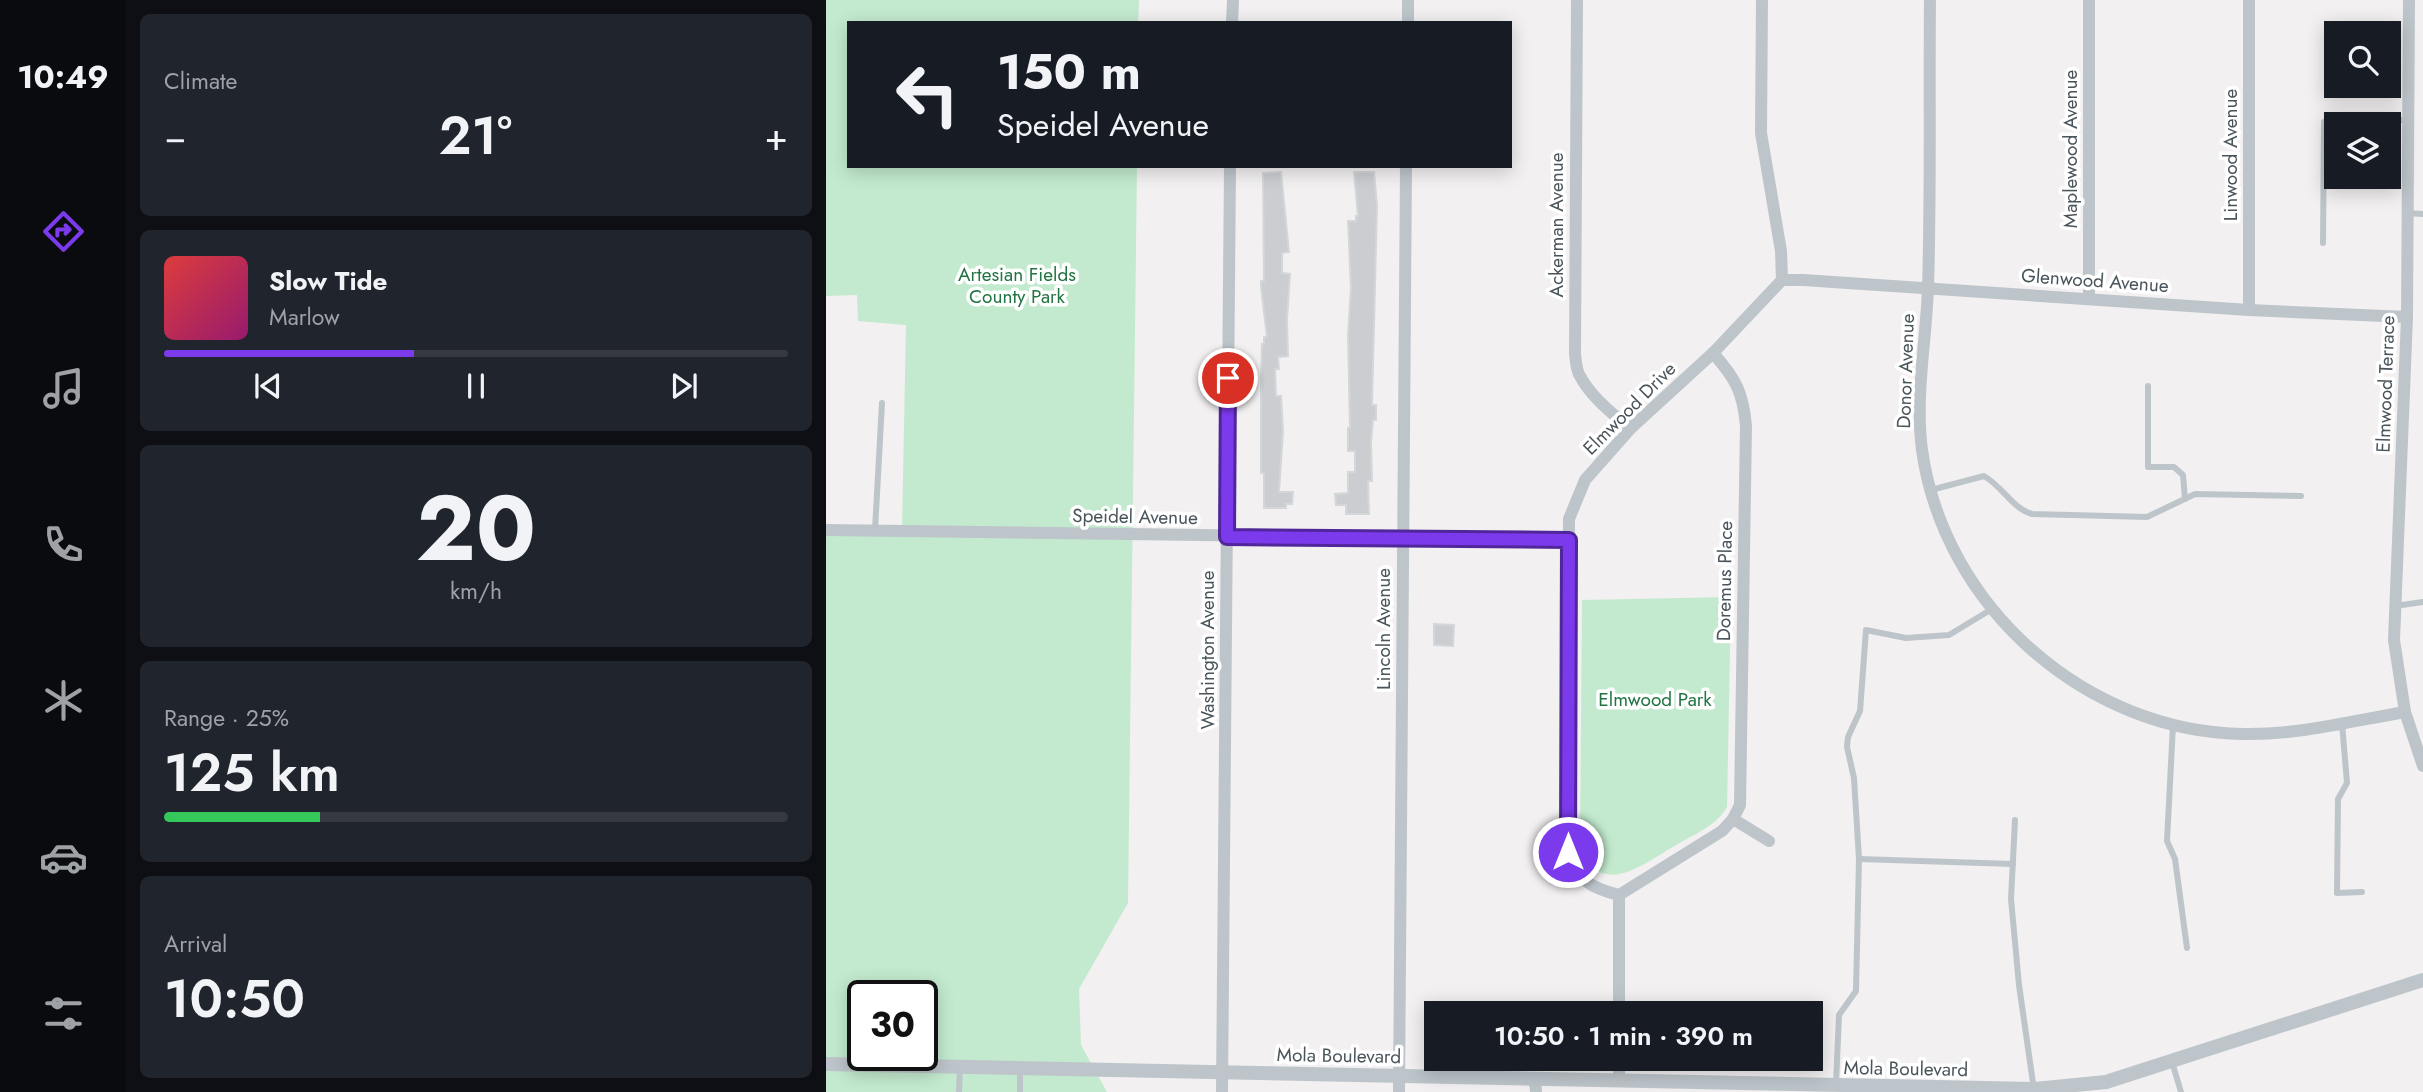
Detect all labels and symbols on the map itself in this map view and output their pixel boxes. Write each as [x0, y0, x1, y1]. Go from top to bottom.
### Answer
street label: Maplewood Avenue [2057, 70, 2084, 228]
street label: Linwood Avenue [2217, 89, 2244, 221]
street label: Ackerman Avenue [1543, 152, 1570, 297]
park label: Artesian Fields County Park [958, 261, 1076, 310]
street label: Glenwood Avenue [2020, 262, 2170, 299]
street label: Donor Avenue [1890, 313, 1921, 429]
street label: Elmwood Terrace [2370, 315, 2401, 453]
pin [1198, 348, 1258, 408]
street label: Elmwood Drive [1577, 356, 1682, 461]
street label: Speidel Avenue [1072, 502, 1198, 531]
street label: Doremus Place [1710, 520, 1739, 641]
street label: Lincoln Avenue [1370, 568, 1397, 690]
street label: Washington Avenue [1194, 570, 1221, 730]
park label: Elmwood Park [1598, 686, 1712, 713]
position arrow [1531, 815, 1605, 889]
speed limit sign: 30 [847, 980, 938, 1071]
street label: Mola Boulevard [1276, 1041, 1402, 1070]
street label: Mola Boulevard [1843, 1054, 1969, 1083]

